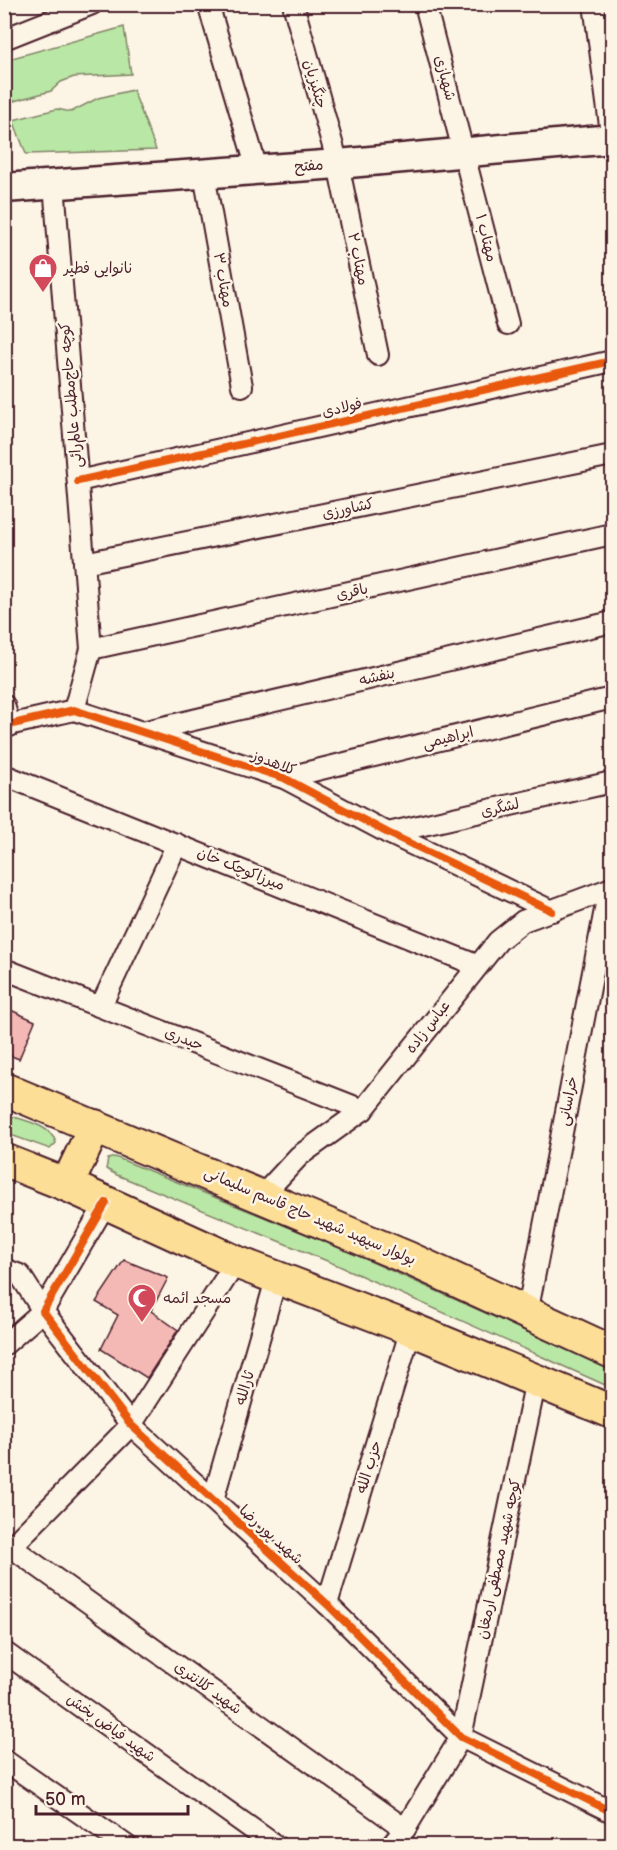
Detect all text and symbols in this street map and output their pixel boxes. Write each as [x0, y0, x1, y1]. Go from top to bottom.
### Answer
street label: شهبازی [430, 53, 460, 103]
street label: چنگیزیان [299, 57, 331, 111]
street label: مفتح [294, 156, 324, 176]
street label: مهتاب ۱ [471, 212, 501, 264]
street label: مهتاب ۲ [343, 231, 373, 287]
street label: مهتاب ۳ [209, 251, 237, 309]
shop icon: نانوایی فطیر [27, 252, 59, 294]
place label: نانوایی فطیر [62, 259, 133, 278]
street label: کوچه حاج‌مطلب عالم‌رائی [55, 321, 88, 469]
street label: فولادی [320, 394, 364, 422]
street label: کشاورزی [320, 494, 376, 524]
street label: باقری [334, 579, 370, 605]
street label: بنفشه [357, 664, 397, 690]
street label: ابراهیمی [420, 722, 476, 754]
street label: کلاهدوز [248, 746, 299, 780]
street label: لشگری [479, 794, 521, 822]
street label: میرزاکوچک خان [194, 843, 288, 895]
street label: عباس زاده [401, 997, 455, 1057]
street label: حیدری [162, 1023, 206, 1055]
street label: خراسانی [554, 1075, 582, 1127]
street label: بولوار سپهبد شهید حاج قاسم سلیمانی [200, 1163, 419, 1271]
mosque icon: مسجد ائمه [126, 1282, 158, 1324]
place label: مسجد ائمه [163, 1289, 231, 1308]
street label: ثارالله [231, 1368, 259, 1407]
street label: حزب الله [352, 1438, 386, 1496]
street label: کوچه شهید مصطفی ارمغان [473, 1477, 525, 1641]
street label: شهید پور رضا [235, 1501, 307, 1569]
street label: شهید کلانتری [171, 1657, 245, 1719]
street label: شهید فیاض بخش [63, 1689, 159, 1767]
scale bar [36, 1778, 188, 1816]
text: 50 m [45, 1789, 86, 1810]

